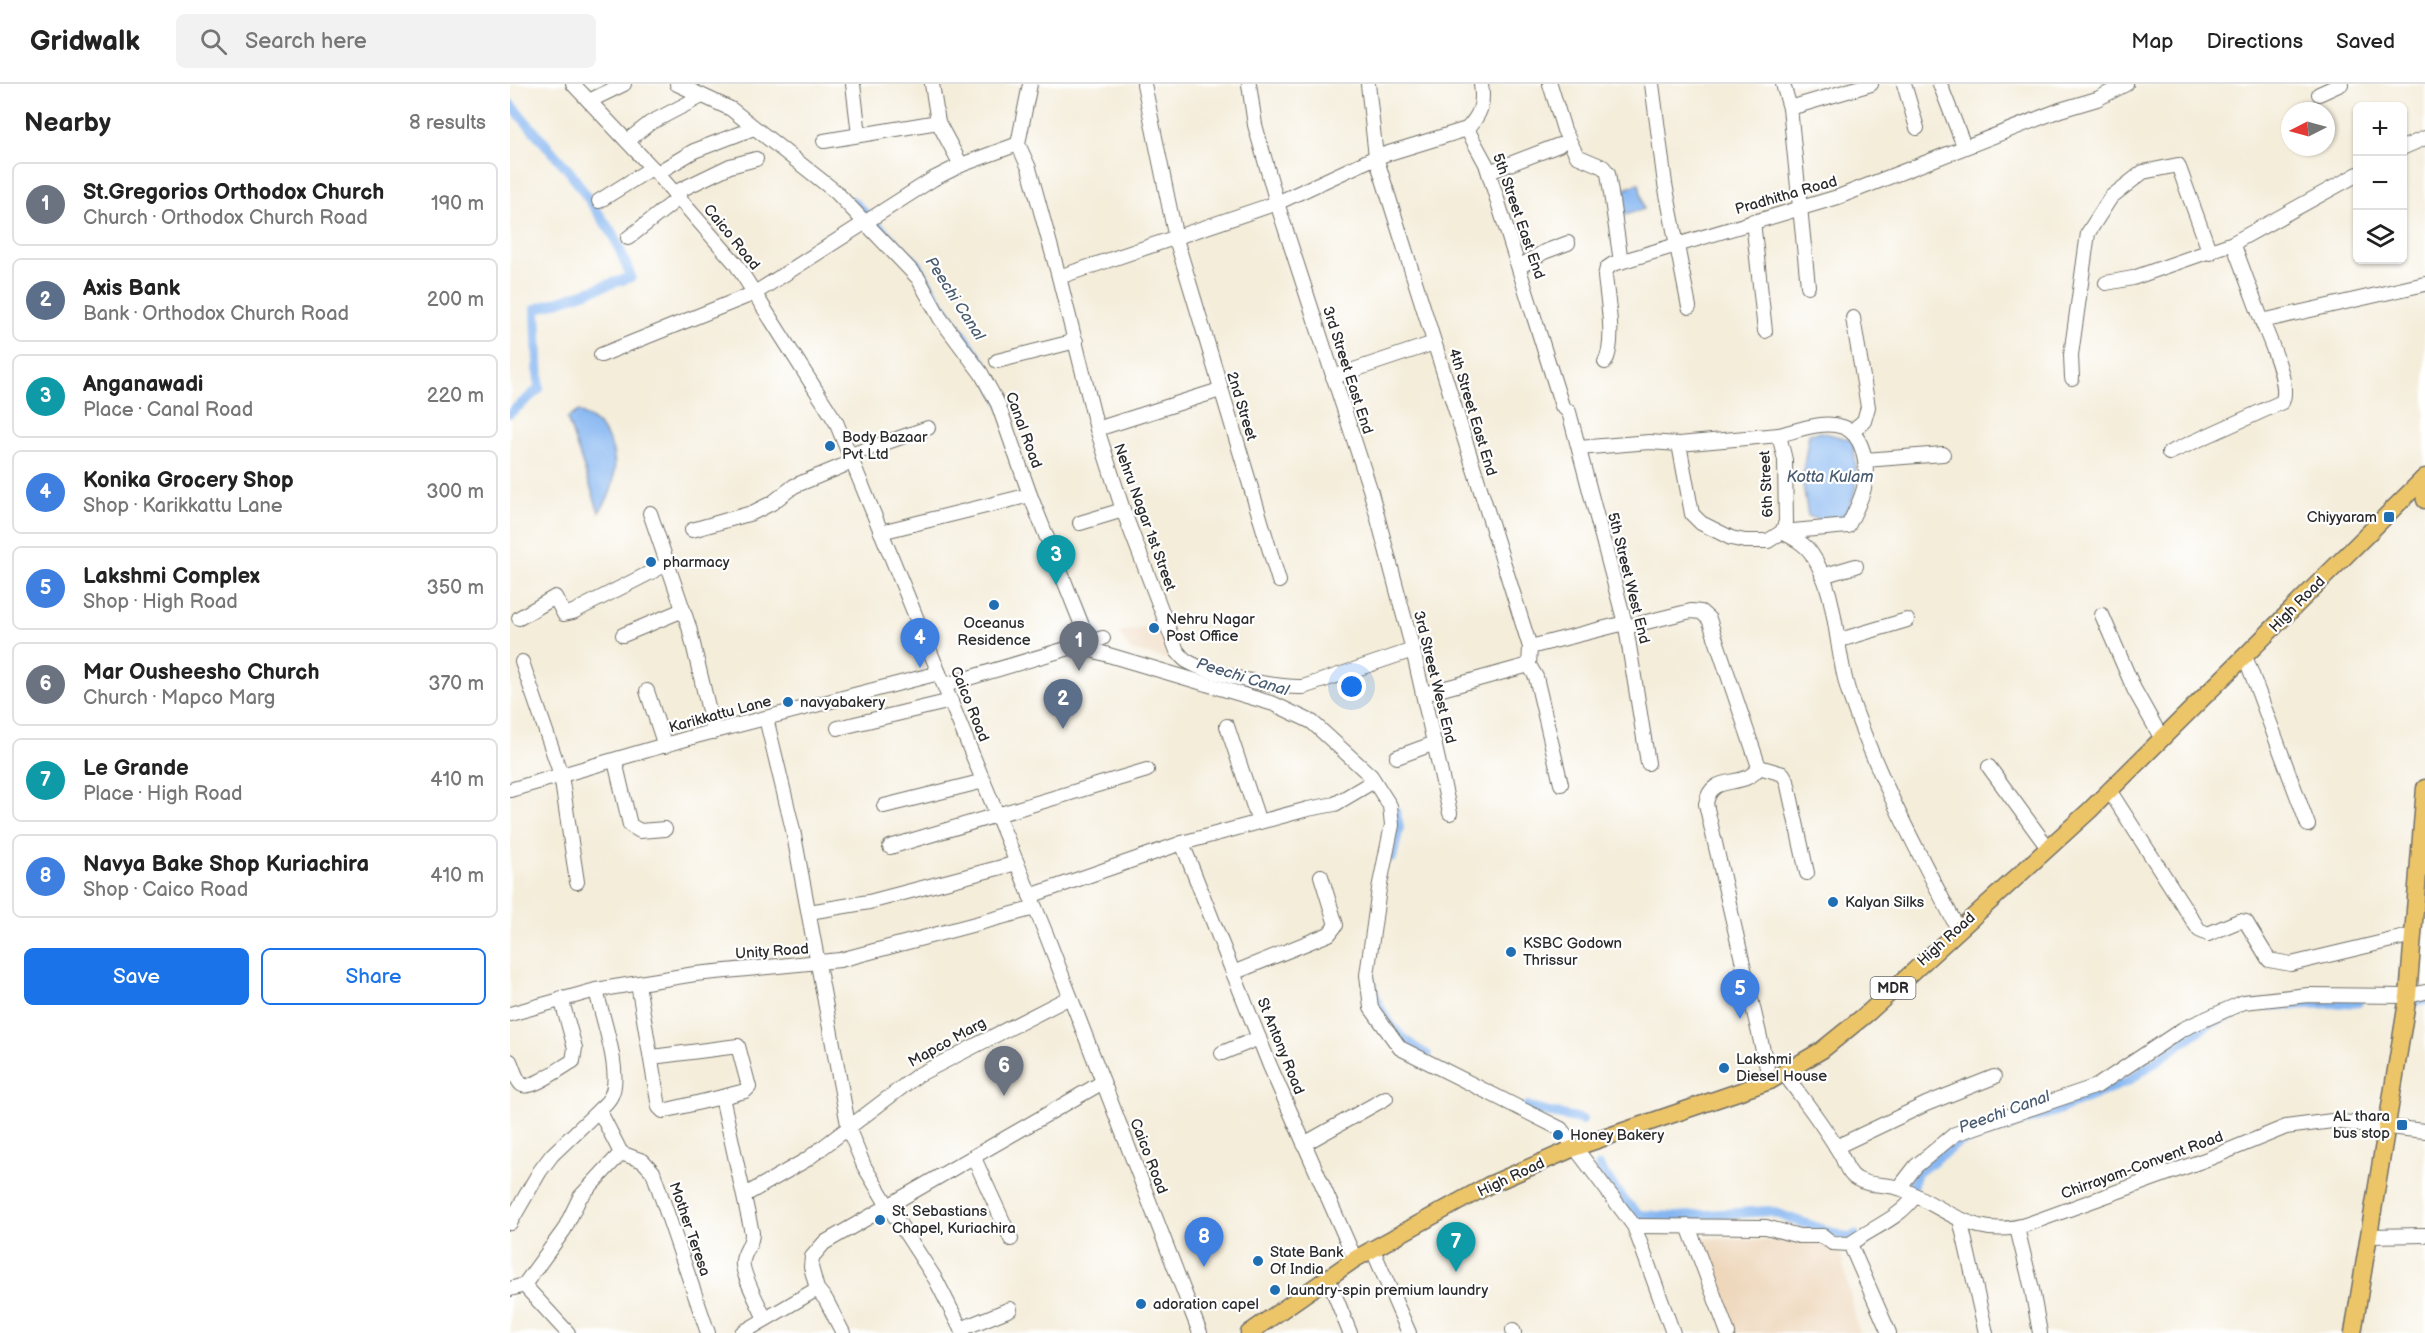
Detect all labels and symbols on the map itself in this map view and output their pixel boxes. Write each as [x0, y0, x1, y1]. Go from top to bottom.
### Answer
north arrow [2281, 102, 2335, 156]
street label: 5th Street East End [1488, 151, 1549, 282]
street label: Pradhitha Road [1733, 172, 1839, 219]
street label: Caico Road [699, 200, 764, 274]
water label: Peechi Canal [921, 253, 989, 345]
street label: 3rd Street East End [1318, 304, 1377, 436]
street label: 4th Street East End [1444, 346, 1501, 478]
street label: 2nd Street [1222, 369, 1261, 443]
street label: Canal Road [1001, 389, 1046, 471]
place label: Body Bazaar Pvt Ltd [842, 428, 928, 464]
marker: Body Bazaar Pvt Ltd [823, 439, 837, 453]
street label: Nehru Nagar 1st Street [1109, 441, 1180, 594]
street label: 6th Street [1755, 450, 1778, 518]
water label: Kotta Kulam [1786, 468, 1874, 487]
place label: Chiyyaram [2307, 508, 2377, 527]
marker: Chiyyaram [2382, 510, 2396, 524]
street label: 5th Street West End [1603, 511, 1654, 646]
pin: 3 [1036, 536, 1076, 585]
place label: pharmacy [663, 553, 730, 572]
marker: pharmacy [644, 555, 658, 569]
street label: High Road [2265, 572, 2329, 636]
marker: Oceanus Residence [987, 598, 1001, 612]
street label: 3rd Street West End [1409, 609, 1460, 745]
place label: Nehru Nagar Post Office [1166, 610, 1255, 646]
place label: Oceanus Residence [957, 614, 1031, 650]
pin: 4 [900, 618, 940, 668]
marker: Nehru Nagar Post Office [1147, 621, 1161, 635]
pin: 1 [1060, 622, 1098, 671]
water label: Peechi Canal [1194, 654, 1292, 701]
street label: Caico Road [946, 664, 993, 745]
your location [1337, 672, 1366, 701]
pin: 2 [1044, 680, 1082, 729]
street label: Karikkattu Lane [667, 692, 774, 737]
place label: navyabakery [800, 693, 885, 712]
marker: navyabakery [781, 695, 795, 709]
place label: Kalyan Silks [1845, 893, 1925, 912]
marker: Kalyan Silks [1826, 895, 1840, 909]
street label: High Road [1913, 908, 1979, 970]
place label: KSBC Godown Thrissur [1523, 934, 1622, 970]
street label: Unity Road [735, 939, 809, 964]
marker: KSBC Godown Thrissur [1504, 945, 1518, 959]
pin: 5 [1720, 970, 1760, 1019]
road number: MDR [1870, 977, 1916, 999]
street label: St Antony Road [1253, 995, 1309, 1097]
street label: Mapco Marg [905, 1013, 989, 1072]
pin: 6 [984, 1046, 1024, 1096]
place label: Lakshmi Diesel House [1736, 1050, 1827, 1086]
marker: Lakshmi Diesel House [1717, 1061, 1731, 1075]
water label: Peechi Canal [1956, 1087, 2054, 1138]
place label: AL thara bus stop [2333, 1107, 2390, 1143]
street label: Caico Road [1125, 1116, 1172, 1197]
marker: AL thara bus stop [2395, 1118, 2409, 1132]
place label: Honey Bakery [1570, 1126, 1664, 1145]
street label: Chirrayam-Convent Road [2058, 1127, 2226, 1204]
marker: Honey Bakery [1551, 1128, 1565, 1142]
street label: High Road [1475, 1154, 1548, 1201]
street label: Mother Teresa [665, 1180, 715, 1279]
place label: St. Sebastians Chapel, Kuriachira [892, 1202, 1016, 1238]
marker: St. Sebastians Chapel, Kuriachira [873, 1213, 887, 1227]
pin: 8 [1184, 1218, 1224, 1267]
pin: 7 [1436, 1222, 1476, 1272]
place label: State Bank Of India [1270, 1243, 1344, 1279]
marker: State Bank Of India [1251, 1254, 1265, 1268]
place label: laundry-spin premium laundry [1287, 1281, 1488, 1300]
marker: laundry-spin premium laundry [1268, 1283, 1282, 1297]
place label: adoration capel [1153, 1295, 1259, 1314]
marker: adoration capel [1134, 1297, 1148, 1311]

